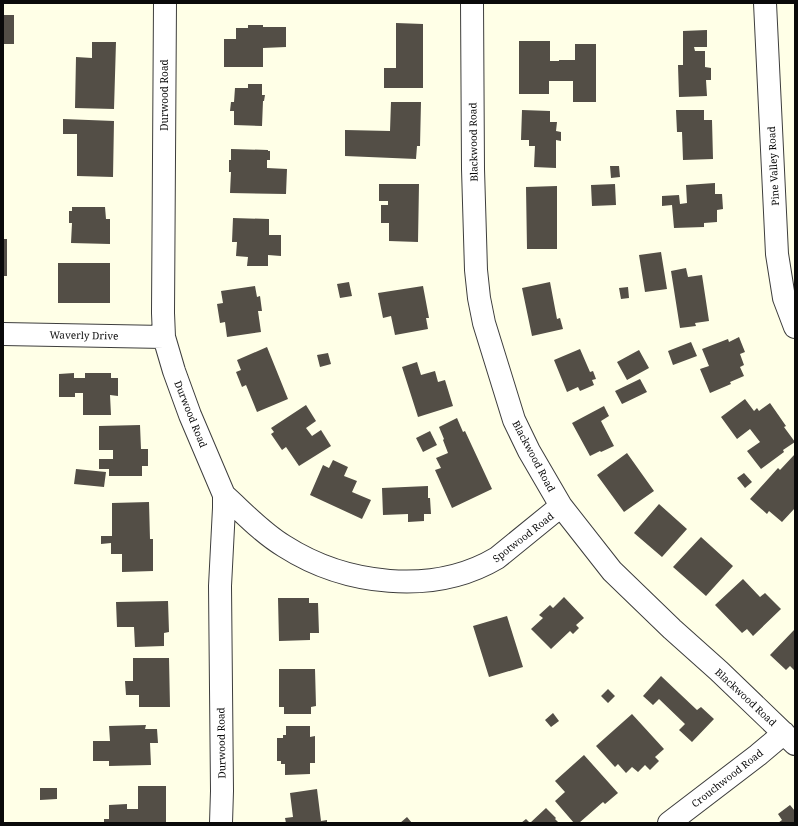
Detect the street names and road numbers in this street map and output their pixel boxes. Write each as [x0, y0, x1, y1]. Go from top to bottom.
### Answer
street label: Durwood Road [157, 59, 171, 131]
street label: Blackwood Road [465, 102, 481, 182]
street label: Pine Valley Road [764, 126, 782, 206]
street label: Waverly Drive [49, 327, 119, 343]
street label: Durwood Road [171, 378, 211, 450]
street label: Blackwood Road [509, 418, 559, 494]
street label: Spotwood Road [490, 509, 556, 565]
street label: Blackwood Road [712, 665, 780, 729]
street label: Durwood Road [213, 707, 229, 779]
street label: Crouchwood Road [688, 746, 766, 810]

